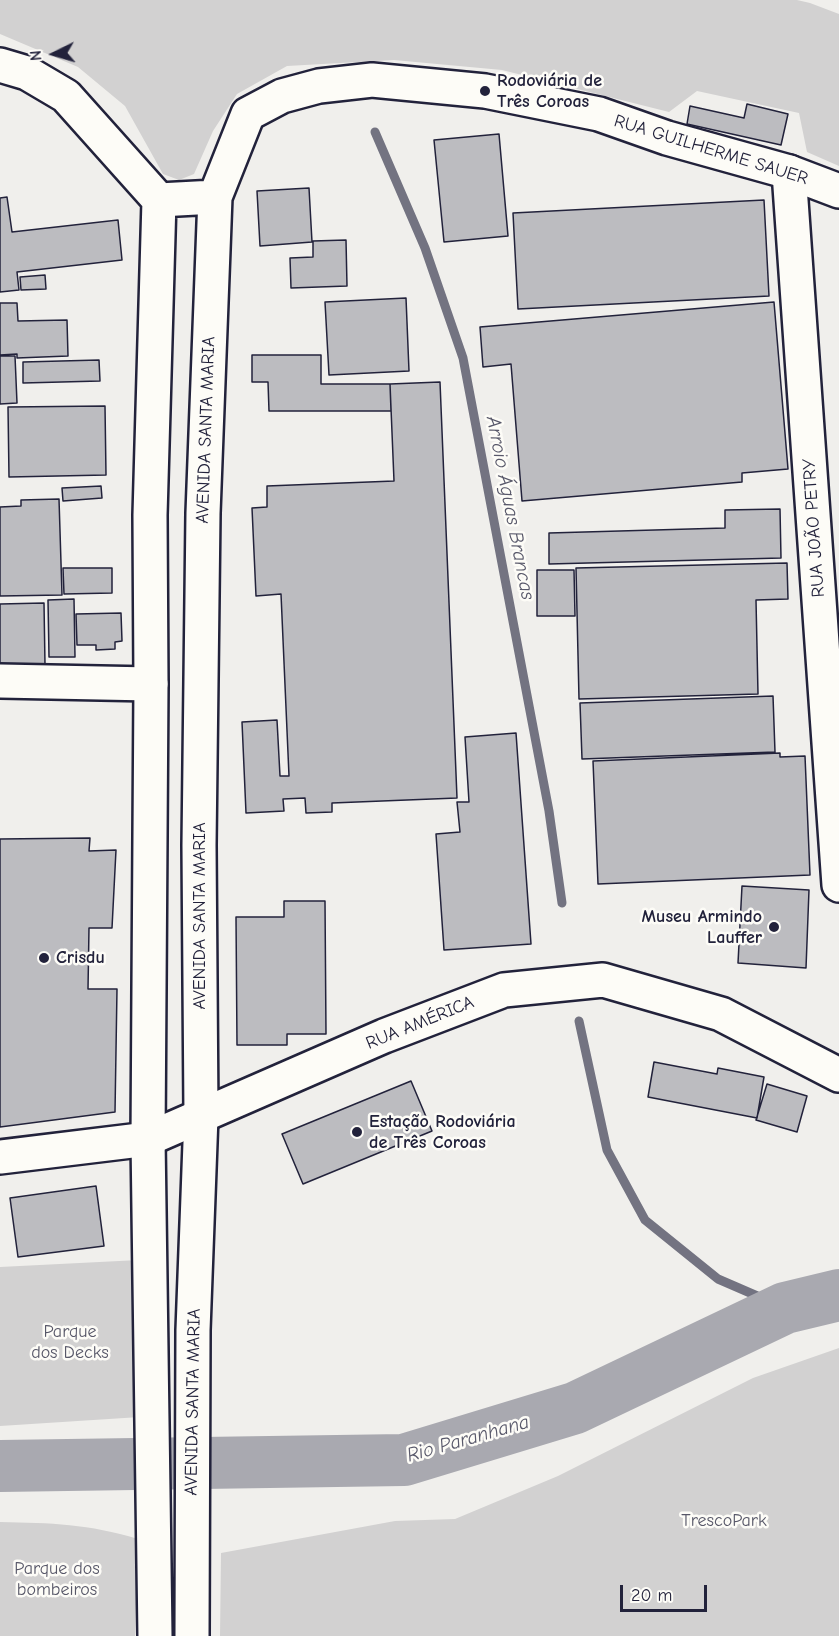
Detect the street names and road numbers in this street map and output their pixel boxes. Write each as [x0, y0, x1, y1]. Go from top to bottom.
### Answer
street label: RUA GUILHERME SAUER [611, 110, 811, 190]
street label: AVENIDA SANTA MARIA [192, 336, 220, 524]
street label: RUA JOÃO PETRY [798, 458, 830, 598]
street label: AVENIDA SANTA MARIA [189, 822, 211, 1010]
street label: RUA AMÉRICA [363, 992, 477, 1054]
street label: AVENIDA SANTA MARIA [181, 1308, 205, 1496]

